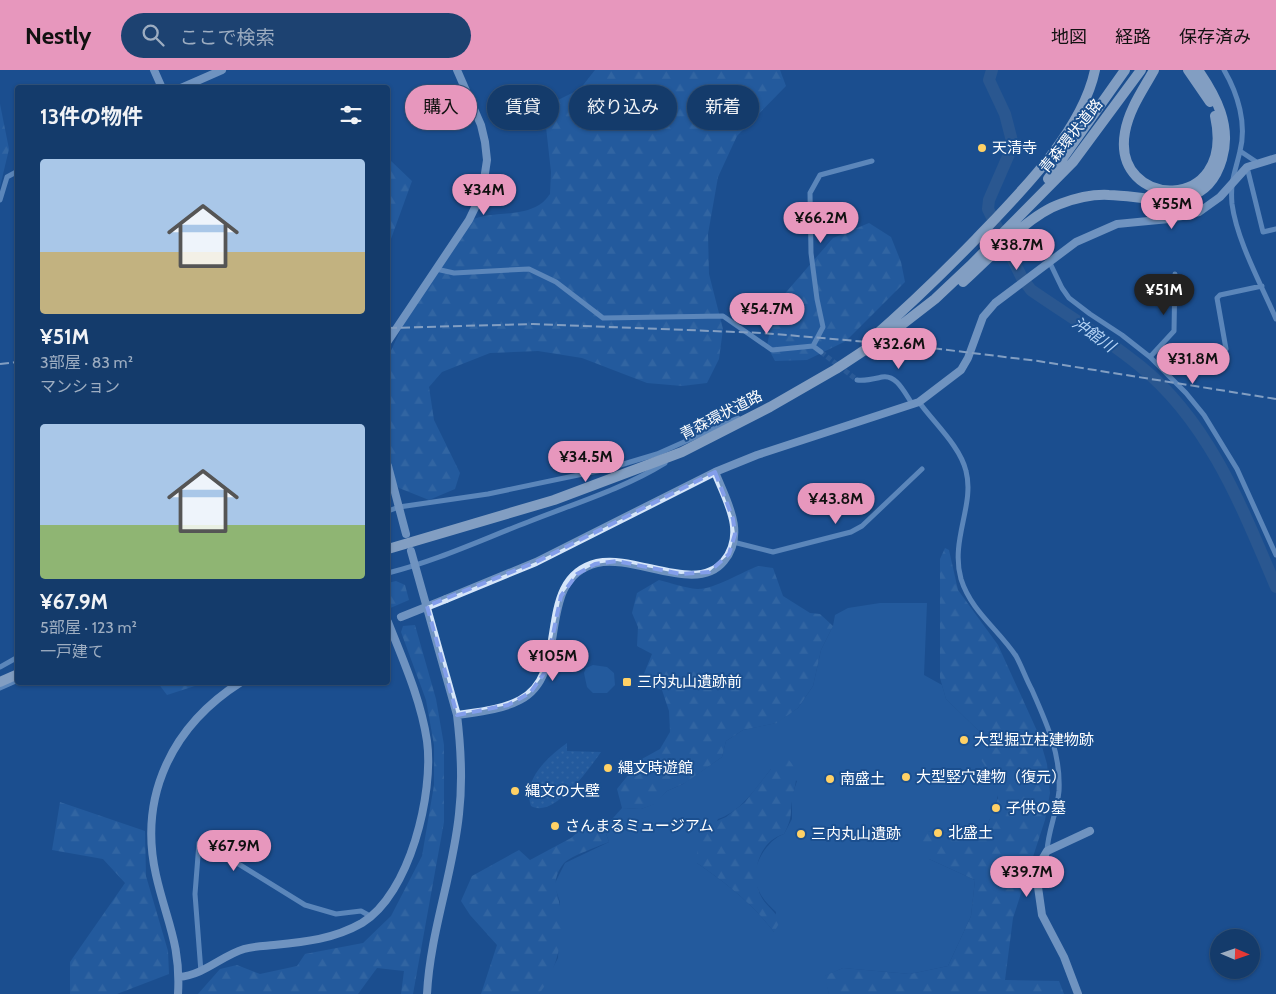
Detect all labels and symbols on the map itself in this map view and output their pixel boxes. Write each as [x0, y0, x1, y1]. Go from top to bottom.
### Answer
street label: 青森環状道路 [1036, 95, 1106, 177]
place label: 天清寺 [992, 139, 1037, 157]
marker: 天清寺 [976, 142, 988, 154]
pin: ¥34M [454, 174, 514, 216]
pin: ¥55M [1142, 188, 1202, 230]
pin: ¥66.2M [780, 202, 862, 244]
pin: ¥38.7M [976, 228, 1058, 271]
pin: ¥51M [1134, 274, 1194, 316]
pin: ¥54.7M [726, 292, 808, 335]
water label: 沖館川 [1069, 313, 1120, 357]
pin: ¥32.6M [858, 328, 940, 370]
pin: ¥31.8M [1152, 342, 1234, 385]
street label: 青森環状道路 [677, 387, 765, 443]
pin: ¥34.5M [545, 440, 627, 483]
pin: ¥43.8M [795, 482, 877, 525]
pin: ¥105M [518, 640, 588, 682]
place label: 三内丸山遺跡前 [637, 673, 742, 691]
marker: 三内丸山遺跡前 [621, 676, 633, 688]
place label: 大型掘立柱建物跡 [974, 731, 1094, 749]
marker: 大型掘立柱建物跡 [958, 734, 970, 746]
place label: 縄文時遊館 [618, 759, 693, 777]
marker: 縄文時遊館 [602, 762, 614, 774]
place label: 大型竪穴建物（復元） [916, 768, 1066, 786]
place label: 南盛土 [840, 770, 885, 788]
marker: 大型竪穴建物（復元） [900, 771, 912, 783]
marker: 南盛土 [824, 773, 836, 785]
place label: 縄文の大壁 [525, 782, 600, 800]
marker: 縄文の大壁 [509, 785, 521, 797]
place label: 子供の墓 [1006, 799, 1066, 817]
marker: 子供の墓 [990, 802, 1002, 814]
place label: さんまるミュージアム [565, 817, 714, 835]
marker: さんまるミュージアム [549, 820, 561, 832]
place label: 北盛土 [948, 824, 993, 842]
place label: 三内丸山遺跡 [811, 825, 901, 843]
marker: 北盛土 [932, 827, 944, 839]
marker: 三内丸山遺跡 [795, 828, 807, 840]
pin: ¥67.9M [193, 830, 275, 872]
pin: ¥39.7M [986, 856, 1068, 898]
north arrow [1210, 929, 1260, 979]

